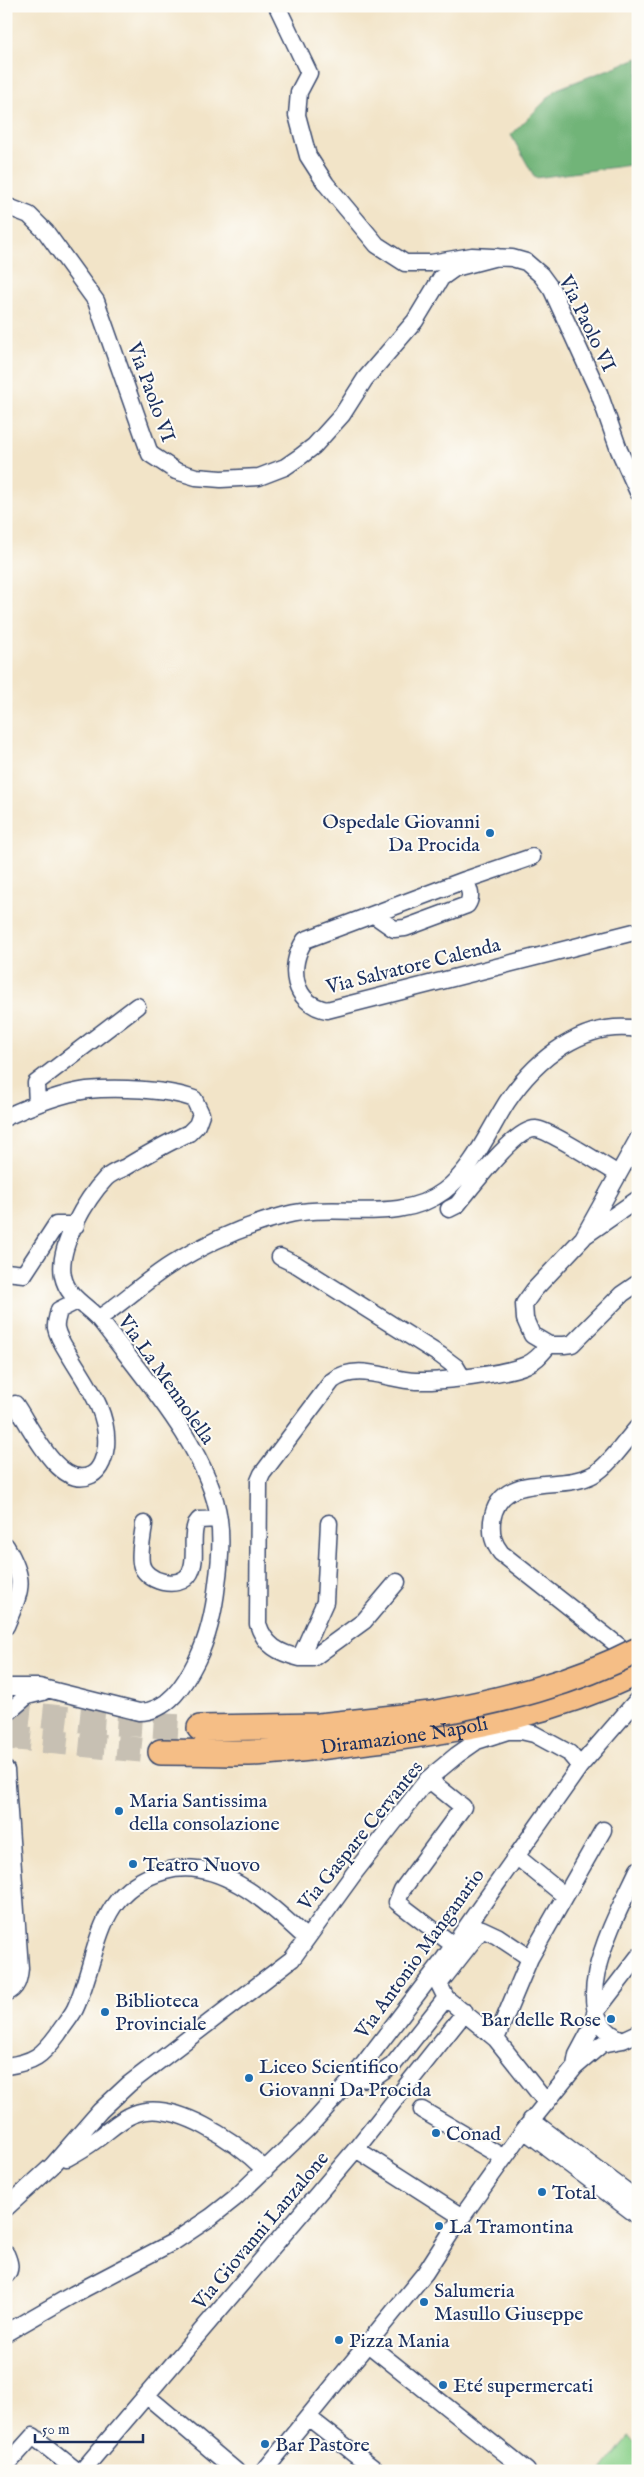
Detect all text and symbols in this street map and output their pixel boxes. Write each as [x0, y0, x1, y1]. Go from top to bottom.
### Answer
street label: Via Paolo VI [552, 270, 621, 376]
street label: Via Paolo VI [121, 338, 180, 446]
place label: Ospedale Giovanni Da Procida [322, 810, 480, 858]
marker: Ospedale Giovanni Da Procida [484, 827, 496, 839]
street label: Via Salvatore Calenda [323, 933, 504, 1000]
street label: Via La Mennolella [111, 1309, 220, 1450]
street label: Diramazione Napoli [319, 1711, 490, 1761]
street label: Via Gaspare Cervantes [293, 1756, 429, 1917]
place label: Maria Santissima della consolazione [129, 1789, 280, 1837]
marker: Maria Santissima della consolazione [113, 1805, 125, 1817]
place label: Teatro Nuovo [143, 1853, 260, 1878]
marker: Teatro Nuovo [127, 1858, 139, 1870]
street label: Via Antonio Manganario [349, 1864, 491, 2045]
place label: Biblioteca Provinciale [115, 1989, 207, 2037]
marker: Biblioteca Provinciale [99, 2006, 111, 2018]
place label: Bar delle Rose [481, 2008, 601, 2033]
marker: Bar delle Rose [605, 2013, 617, 2025]
place label: Liceo Scientifico Giovanni Da Procida [259, 2055, 431, 2103]
marker: Liceo Scientifico Giovanni Da Procida [243, 2072, 255, 2084]
place label: Conad [446, 2122, 501, 2147]
marker: Conad [430, 2127, 442, 2139]
street label: Via Giovanni Lanzalone [187, 2147, 335, 2316]
place label: Total [552, 2181, 597, 2206]
marker: Total [536, 2186, 548, 2198]
place label: La Tramontina [449, 2215, 574, 2240]
marker: La Tramontina [433, 2220, 445, 2232]
place label: Salumeria Masullo Giuseppe [434, 2279, 583, 2327]
marker: Salumeria Masullo Giuseppe [418, 2296, 430, 2308]
place label: Pizza Mania [349, 2329, 450, 2354]
marker: Pizza Mania [333, 2334, 345, 2346]
place label: Eté supermercati [453, 2374, 593, 2399]
marker: Eté supermercati [437, 2379, 449, 2391]
scale bar [35, 2412, 142, 2444]
text: 50 m [42, 2420, 70, 2439]
place label: Bar Pastore [275, 2433, 370, 2458]
marker: Bar Pastore [259, 2438, 271, 2450]

